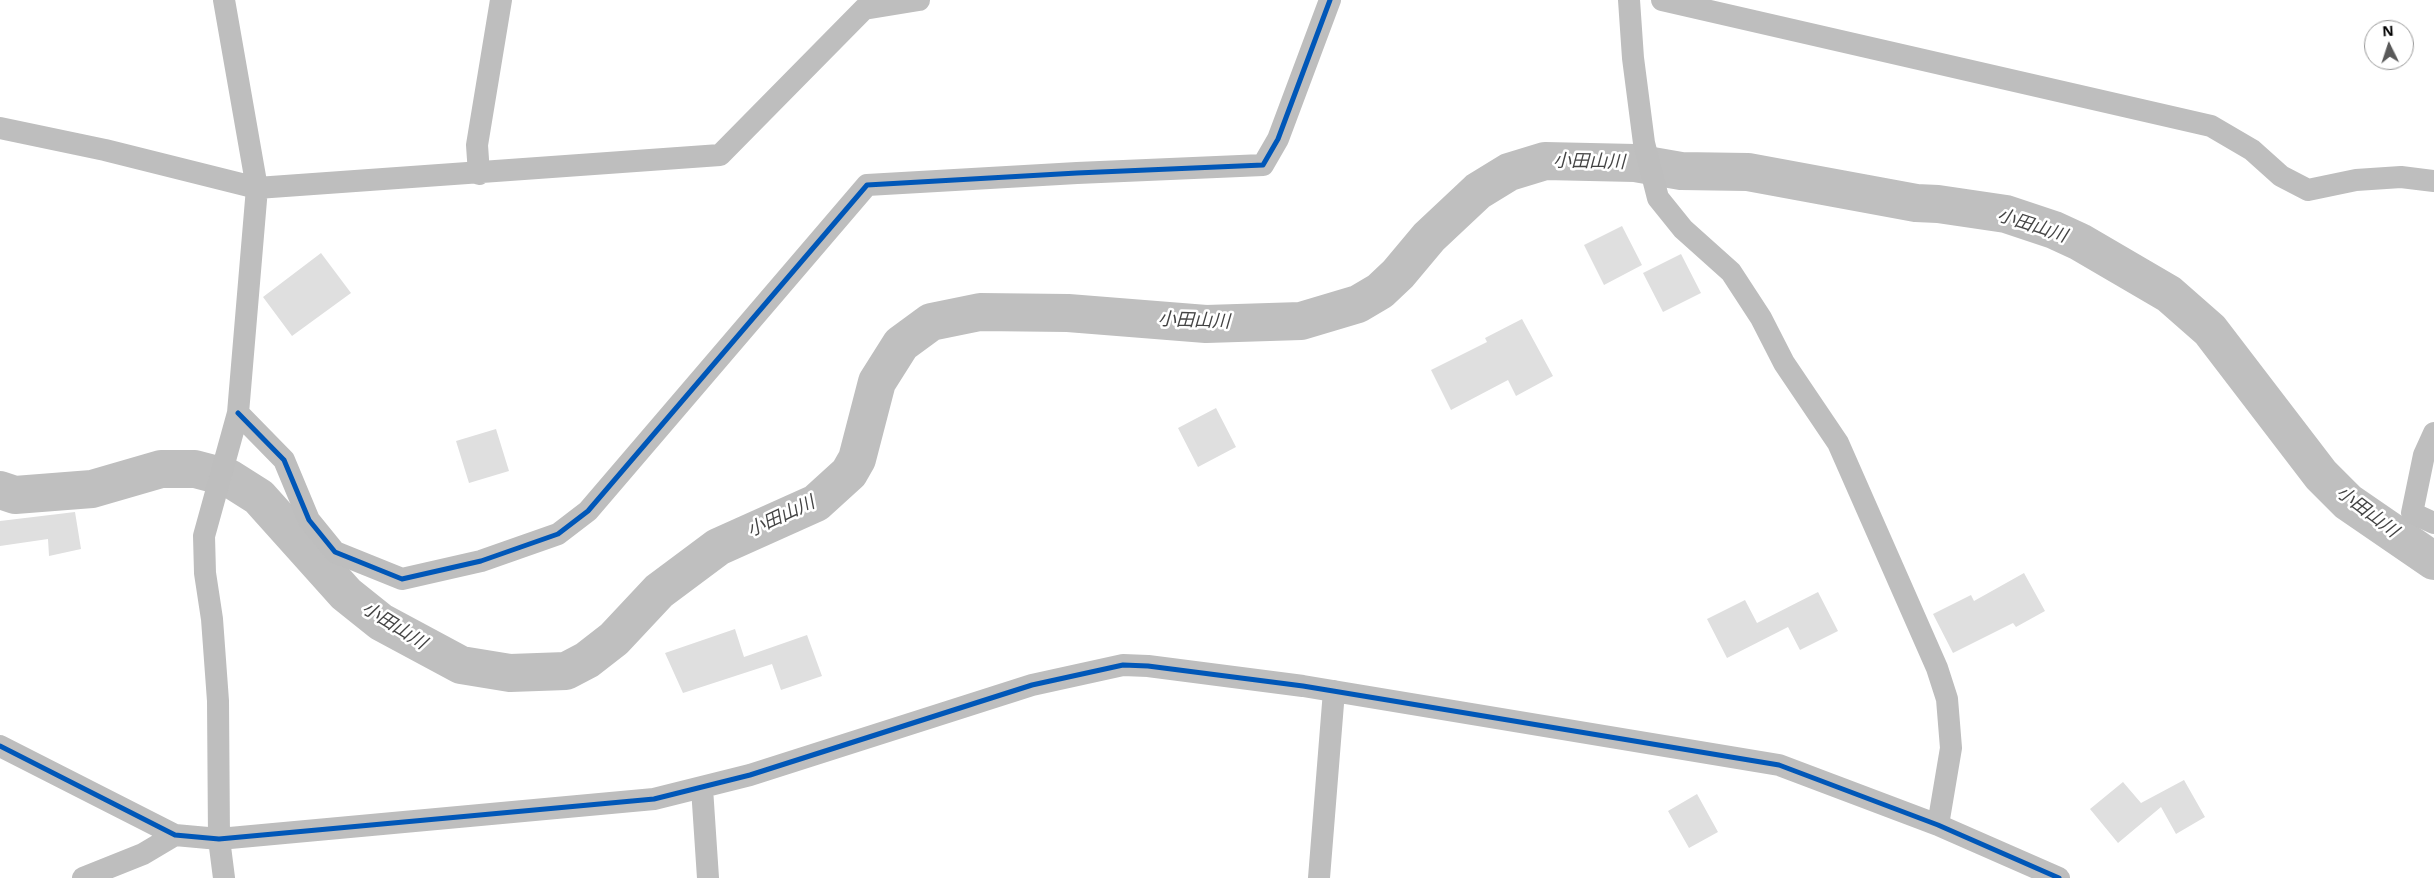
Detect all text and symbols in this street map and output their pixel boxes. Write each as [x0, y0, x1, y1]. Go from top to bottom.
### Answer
north arrow [2364, 20, 2414, 70]
text: N [2382, 21, 2394, 40]
water label: 小田山川 [1553, 151, 1625, 173]
water label: 小田山川 [1994, 205, 2070, 247]
water label: 小田山川 [1158, 309, 1230, 333]
water label: 小田山川 [2332, 482, 2402, 542]
water label: 小田山川 [744, 492, 818, 542]
water label: 小田山川 [358, 598, 430, 654]

